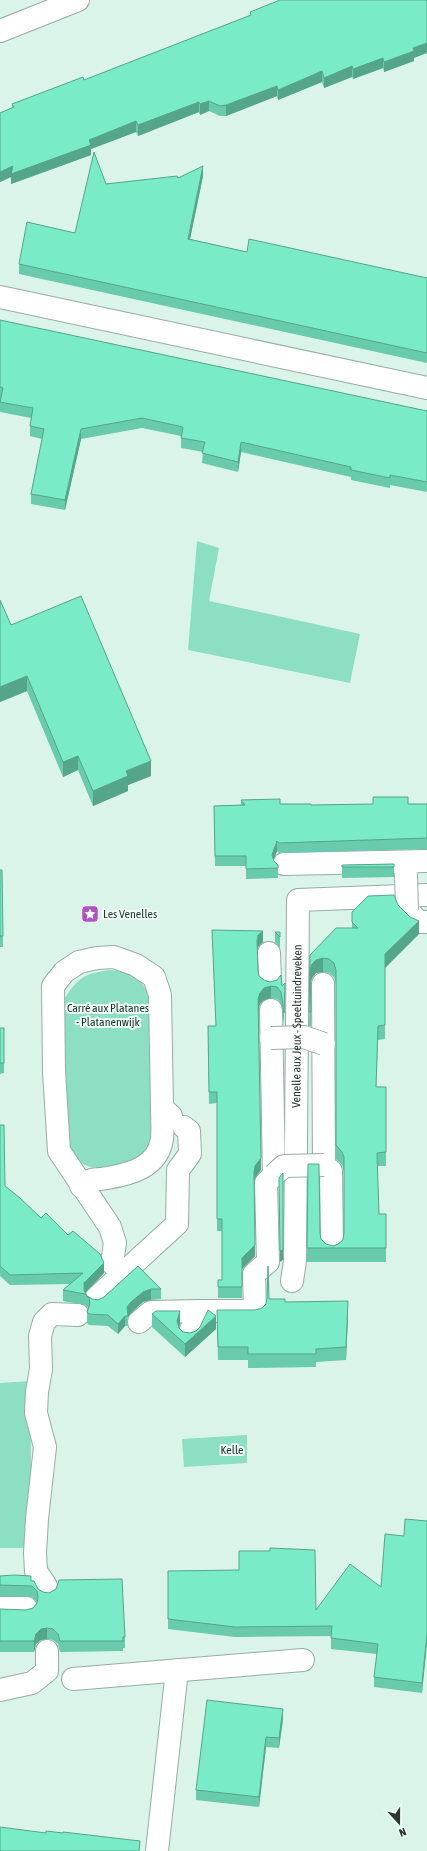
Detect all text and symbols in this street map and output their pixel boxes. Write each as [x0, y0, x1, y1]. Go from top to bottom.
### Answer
place icon: Les Venelles [80, 904, 100, 924]
place label: Les Venelles [103, 907, 157, 921]
street label: Venelle aux Jeux - Speeltuindreveken [289, 944, 305, 1108]
park label: Carré aux Platanes - Platanenwijk [67, 1001, 149, 1029]
park label: Kelle [221, 1443, 243, 1457]
north arrow [379, 1803, 419, 1843]
text: N [397, 1826, 408, 1839]

